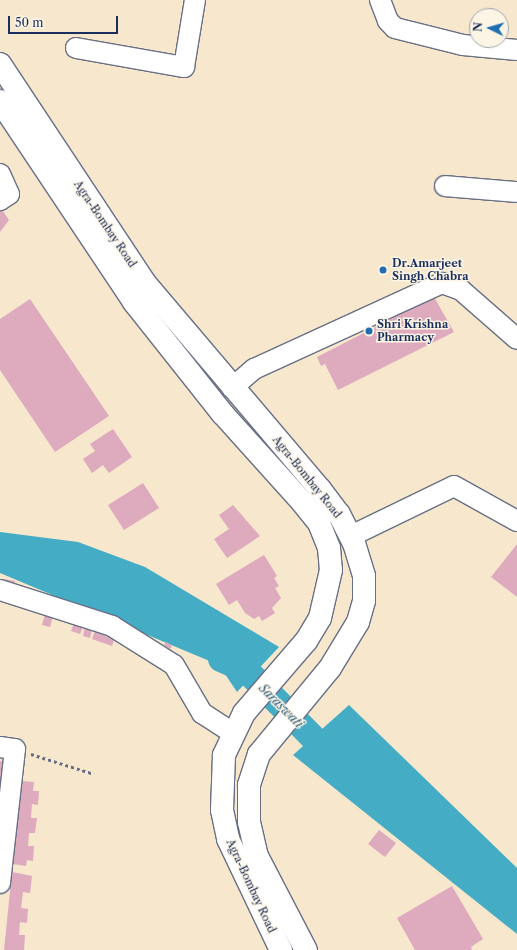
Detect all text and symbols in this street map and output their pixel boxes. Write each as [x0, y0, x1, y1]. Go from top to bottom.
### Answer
scale bar [10, 8, 120, 34]
north arrow [469, 8, 509, 48]
text: 50 m [15, 15, 44, 30]
text: N [471, 22, 485, 32]
street label: Agra-Bombay Road [71, 178, 139, 270]
place label: Dr.Amarjeet Singh Chabra [392, 257, 469, 283]
marker: Dr.Amarjeet Singh Chabra [377, 264, 389, 276]
place label: Shri Krishna Pharmacy [377, 318, 448, 344]
marker: Shri Krishna Pharmacy [364, 326, 374, 336]
street label: Agra-Bombay Road [270, 433, 344, 521]
water label: Saraswati [256, 681, 306, 731]
street label: Agra-Bombay Road [223, 837, 279, 935]

